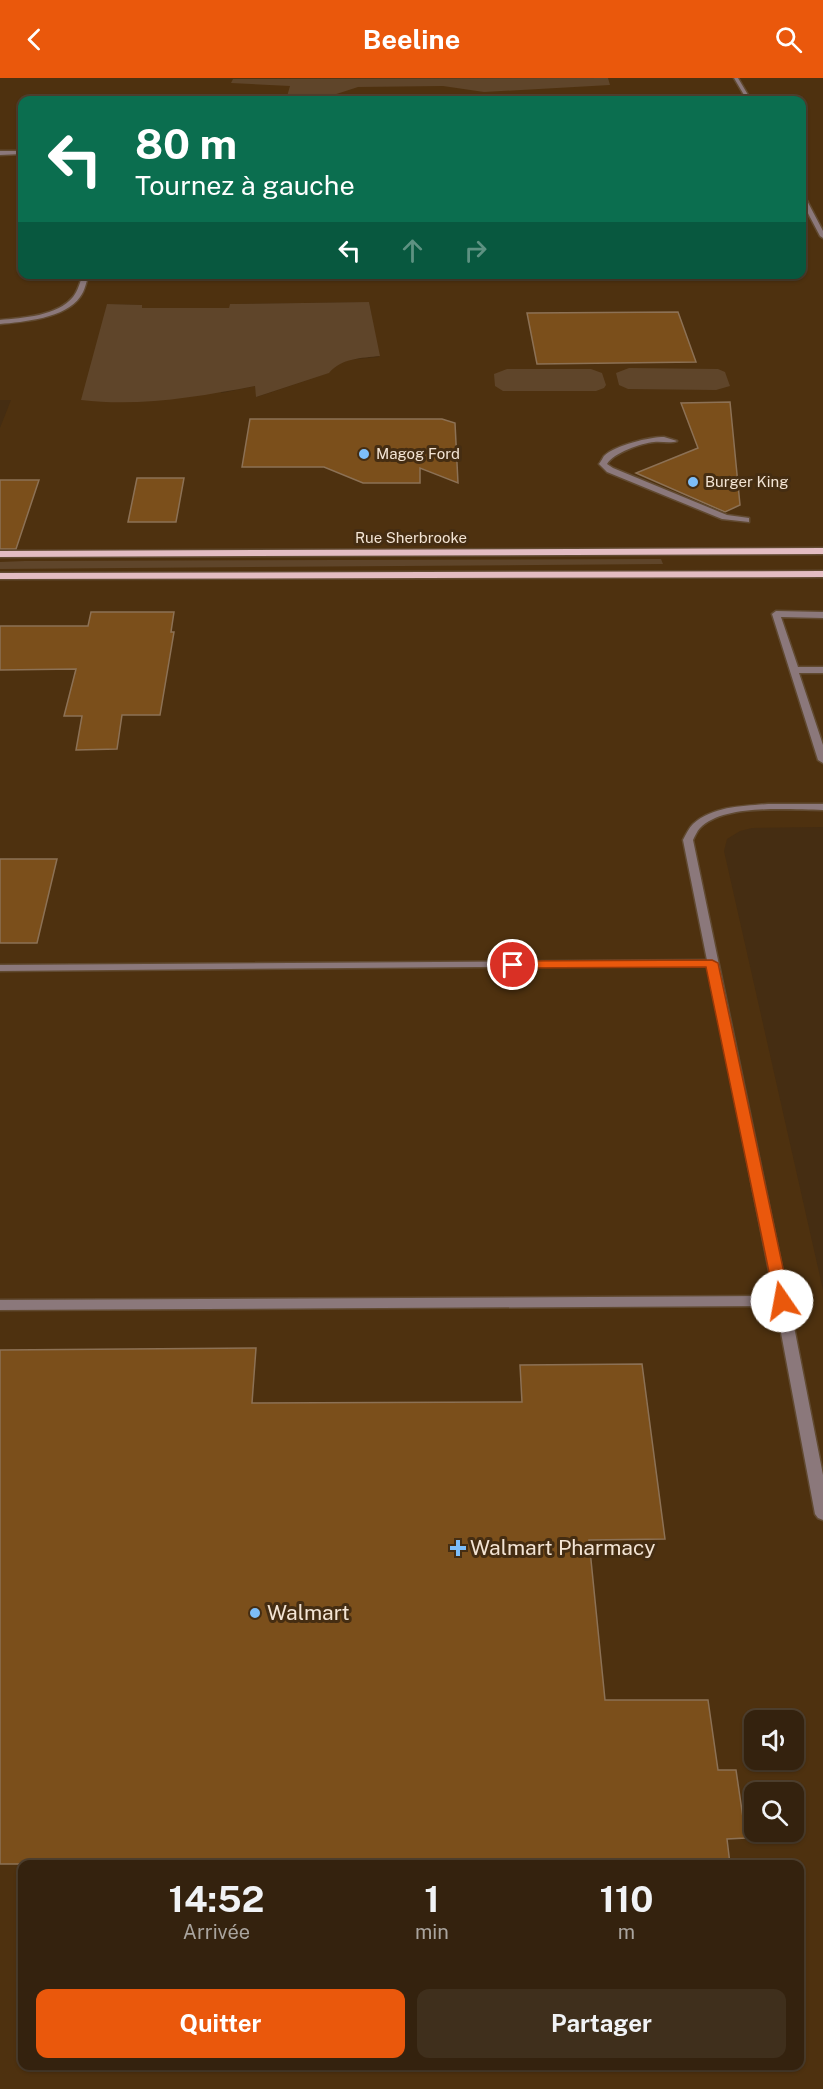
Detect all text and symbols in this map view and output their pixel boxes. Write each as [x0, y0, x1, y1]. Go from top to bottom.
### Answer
icon: back [18, 23, 51, 56]
text: Beeline [363, 23, 460, 55]
icon: search [772, 23, 805, 56]
text: 80 m [135, 119, 237, 168]
icon: left [36, 120, 114, 198]
text: Tournez à gauche [135, 169, 355, 201]
icon: left [333, 234, 366, 267]
icon: ahead [396, 234, 429, 267]
icon: right [459, 234, 492, 267]
place label: Magog Ford [376, 445, 460, 462]
marker: Magog Ford [357, 447, 371, 461]
place label: Burger King [705, 473, 789, 490]
marker: Burger King [686, 475, 700, 489]
street label: Rue Sherbrooke [355, 529, 467, 546]
pin [487, 939, 538, 990]
icon: arrive [496, 948, 529, 981]
position arrow [750, 1269, 814, 1333]
place label: Walmart Pharmacy [470, 1535, 655, 1560]
marker: Walmart Pharmacy [451, 1541, 465, 1555]
place label: Walmart [267, 1600, 350, 1625]
marker: Walmart [248, 1606, 262, 1620]
map controls [744, 1710, 804, 1842]
button: sound [744, 1710, 804, 1770]
button: search [744, 1782, 804, 1842]
text: 14:52 [169, 1878, 264, 1920]
text: 1 [424, 1878, 440, 1920]
text: 110 [599, 1878, 653, 1920]
text: Arrivée [183, 1920, 250, 1944]
text: min [415, 1920, 449, 1944]
text: m [618, 1920, 635, 1944]
button: Quitter [36, 1989, 405, 2058]
button: Partager [417, 1989, 786, 2058]

